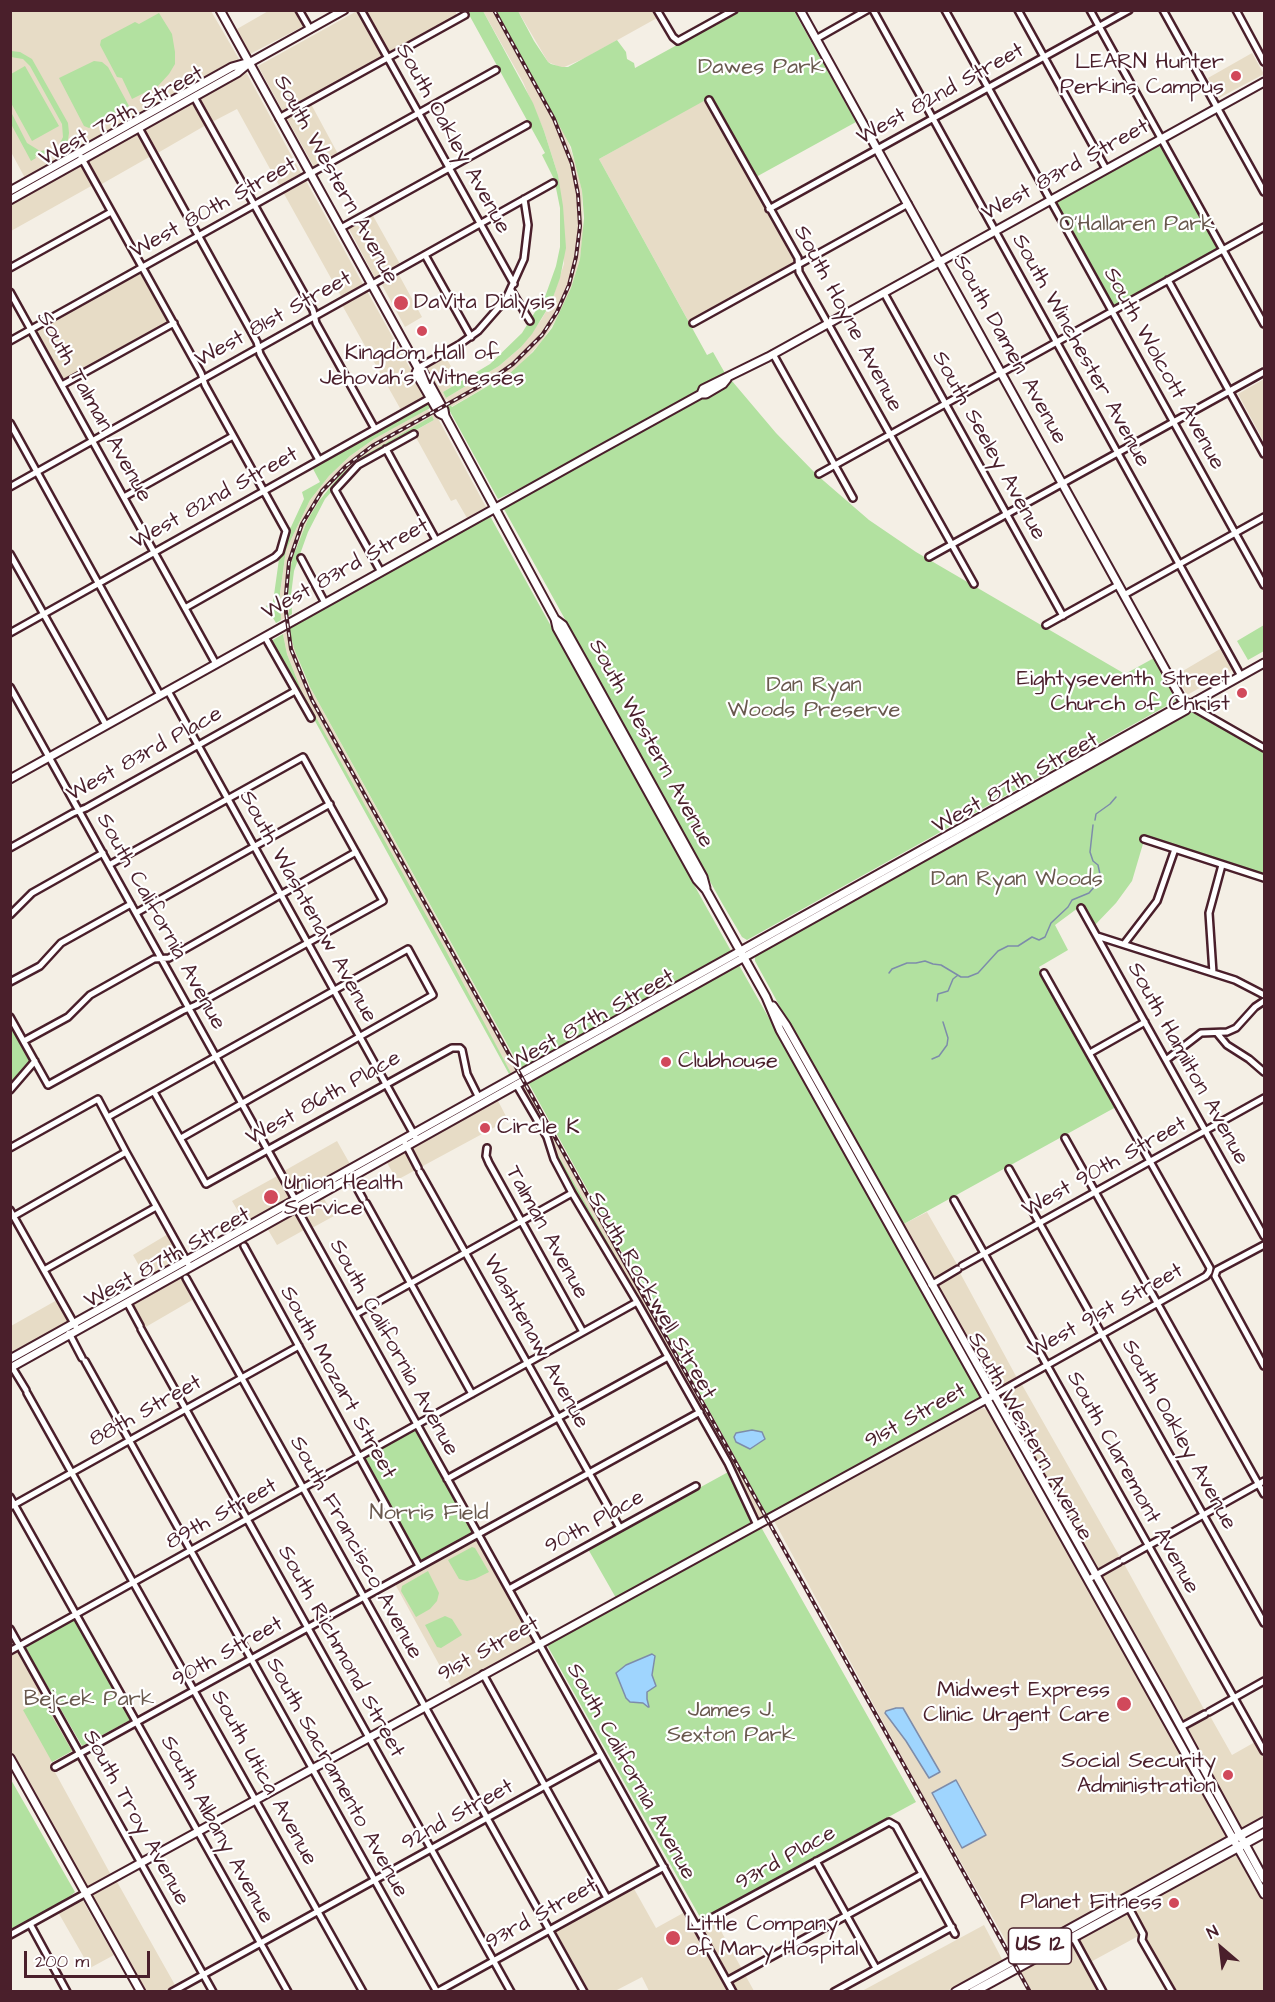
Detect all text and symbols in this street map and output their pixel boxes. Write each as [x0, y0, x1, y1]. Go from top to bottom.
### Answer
street label: West 82nd Street [853, 38, 1029, 152]
street label: South Oakley Avenue [389, 39, 515, 239]
place label: LEARN Hunter Perkins Campus [1060, 50, 1224, 101]
park label: Dawes Park [698, 55, 824, 81]
street label: West 79th Street [35, 61, 209, 173]
marker: LEARN Hunter Perkins Campus [1229, 69, 1243, 83]
street label: South Western Avenue [267, 71, 403, 289]
street label: West 83rd Street [978, 114, 1154, 228]
street label: West 80th Street [126, 152, 302, 266]
park label: O'Hallaren Park [1059, 212, 1215, 238]
street label: South Hoyne Avenue [787, 221, 907, 417]
street label: South Winchester Avenue [1005, 230, 1155, 472]
street label: South Damen Avenue [946, 251, 1072, 449]
street label: South Wolcott Avenue [1096, 263, 1230, 475]
street label: West 81st Street [191, 266, 357, 374]
place label: DaVita Dialysis [414, 290, 555, 316]
marker: DaVita Dialysis [392, 294, 410, 312]
street label: South Talman Avenue [30, 307, 156, 507]
marker: Kingdom Hall of Jehovah's Witnesses [415, 324, 429, 338]
place label: Kingdom Hall of Jehovah's Witnesses [320, 341, 524, 392]
street label: South Seeley Avenue [925, 347, 1051, 545]
street label: West 82nd Street [127, 442, 303, 556]
street label: West 83rd Street [258, 513, 434, 627]
street label: South Western Avenue [582, 635, 718, 853]
place label: Eightyseventh Street Church of Christ [1017, 667, 1230, 718]
park label: Dan Ryan Woods Preserve [727, 673, 901, 724]
marker: Eightyseventh Street Church of Christ [1235, 686, 1249, 700]
street label: West 83rd Place [63, 701, 227, 809]
street label: West 87th Street [928, 727, 1104, 841]
street label: South Washtenaw Avenue [232, 786, 382, 1028]
street label: South California Avenue [89, 809, 231, 1035]
park label: Dan Ryan Woods [931, 867, 1103, 893]
street label: South Hamilton Avenue [1120, 958, 1254, 1170]
street label: West 87th Street [504, 964, 680, 1078]
street label: West 86th Place [242, 1046, 406, 1152]
place label: Clubhouse [678, 1049, 778, 1075]
marker: Clubhouse [659, 1055, 673, 1069]
street label: West 90th Street [1018, 1112, 1192, 1224]
place label: Circle K [497, 1115, 579, 1141]
marker: Circle K [478, 1121, 492, 1135]
street label: Talman Avenue [499, 1162, 593, 1304]
place label: Union Health Service [284, 1171, 403, 1222]
marker: Union Health Service [262, 1188, 280, 1206]
street label: South Rockwell Street [581, 1188, 721, 1404]
street label: West 87th Street [80, 1202, 256, 1316]
street label: South California Avenue [322, 1235, 464, 1461]
street label: Washtenaw Avenue [476, 1250, 594, 1434]
street label: West 91st Street [1024, 1258, 1188, 1366]
street label: South Mozart Street [273, 1282, 401, 1484]
street label: South Western Avenue [961, 1328, 1097, 1546]
street label: South Oakley Avenue [1115, 1335, 1241, 1535]
street label: South Claremont Avenue [1060, 1367, 1204, 1599]
street label: 88th Street [85, 1370, 207, 1454]
street label: 91st Street [861, 1378, 971, 1456]
street label: South Francisco Avenue [283, 1432, 427, 1664]
street label: 89th Street [162, 1474, 282, 1556]
street label: 90th Place [541, 1485, 649, 1561]
park label: Norris Field [370, 1501, 488, 1527]
street label: South Richmond Street [271, 1541, 409, 1763]
street label: 91st Street [434, 1611, 544, 1689]
street label: 90th Street [168, 1612, 288, 1694]
street label: South Sacramento Avenue [259, 1653, 413, 1903]
street label: South California Avenue [559, 1659, 701, 1885]
place label: Midwest Express Clinic Urgent Care [923, 1678, 1110, 1730]
street label: South Utica Avenue [204, 1686, 322, 1870]
park label: Bejcek Park [24, 1687, 154, 1713]
marker: Midwest Express Clinic Urgent Care [1115, 1695, 1133, 1713]
park label: James J. Sexton Park [667, 1698, 795, 1750]
street label: South Troy Avenue [76, 1726, 194, 1910]
street label: South Albany Avenue [153, 1731, 279, 1929]
place label: Social Security Administration [1061, 1749, 1216, 1801]
marker: Social Security Administration [1221, 1768, 1235, 1782]
street label: 92nd Street [397, 1774, 519, 1858]
street label: 93rd Place [731, 1821, 841, 1897]
street label: 93rd Street [481, 1873, 603, 1957]
place label: Planet Fitness [1020, 1890, 1162, 1916]
marker: Planet Fitness [1167, 1896, 1181, 1910]
place label: Little Company of Mary Hospital [686, 1912, 859, 1964]
north arrow [1191, 1918, 1251, 1978]
text: N [1203, 1920, 1222, 1944]
road number: US 12 [1008, 1928, 1072, 1964]
marker: Little Company of Mary Hospital [664, 1929, 682, 1947]
scale bar [27, 1939, 153, 1977]
text: 200 m [35, 1949, 89, 1974]

